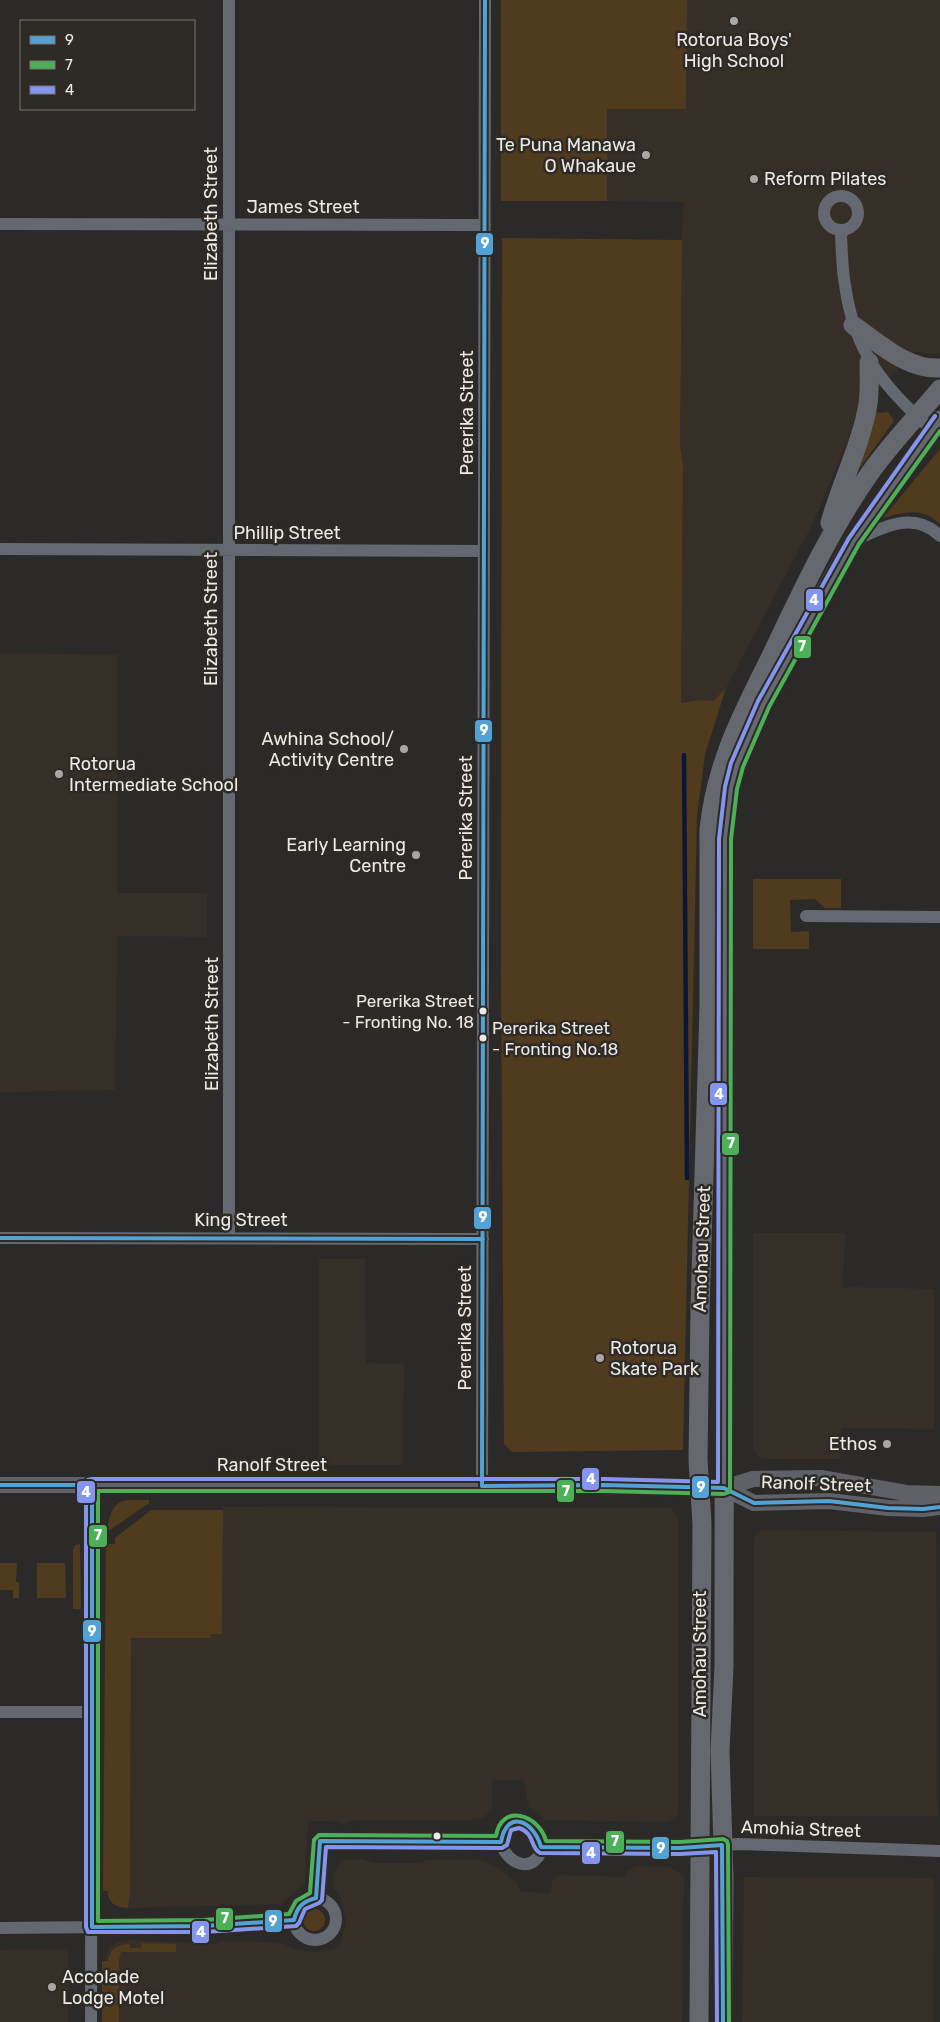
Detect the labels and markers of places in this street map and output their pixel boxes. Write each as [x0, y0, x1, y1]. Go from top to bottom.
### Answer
marker: Rotorua Boys' High School [728, 15, 740, 27]
place label: Rotorua Boys' High School [676, 29, 792, 72]
place label: Te Puna Manawa O Whakaue [496, 134, 636, 177]
marker: Te Puna Manawa O Whakaue [640, 149, 652, 161]
place label: Reform Pilates [764, 168, 886, 190]
marker: Reform Pilates [748, 173, 760, 185]
place label: Awhina School/ Activity Centre [261, 728, 394, 771]
marker: Awhina School/ Activity Centre [398, 743, 410, 755]
place label: Rotorua Intermediate School [69, 753, 238, 796]
marker: Rotorua Intermediate School [53, 768, 65, 780]
place label: Early Learning Centre [286, 834, 406, 877]
marker: Early Learning Centre [410, 849, 422, 861]
place label: Pererika Street - Fronting No. 18 [342, 991, 474, 1032]
marker: Pererika Street - Fronting No. 18 [478, 1006, 488, 1016]
place label: Pererika Street - Fronting No.18 [492, 1018, 618, 1059]
marker: Pererika Street - Fronting No.18 [478, 1033, 488, 1043]
place label: Rotorua Skate Park [610, 1337, 700, 1380]
marker: Rotorua Skate Park [594, 1352, 606, 1364]
place label: Ethos [829, 1433, 877, 1455]
marker: Ethos [881, 1438, 893, 1450]
unlabelled marker [432, 1831, 442, 1841]
place label: Accolade Lodge Motel [62, 1966, 164, 2009]
marker: Accolade Lodge Motel [46, 1981, 58, 1993]

